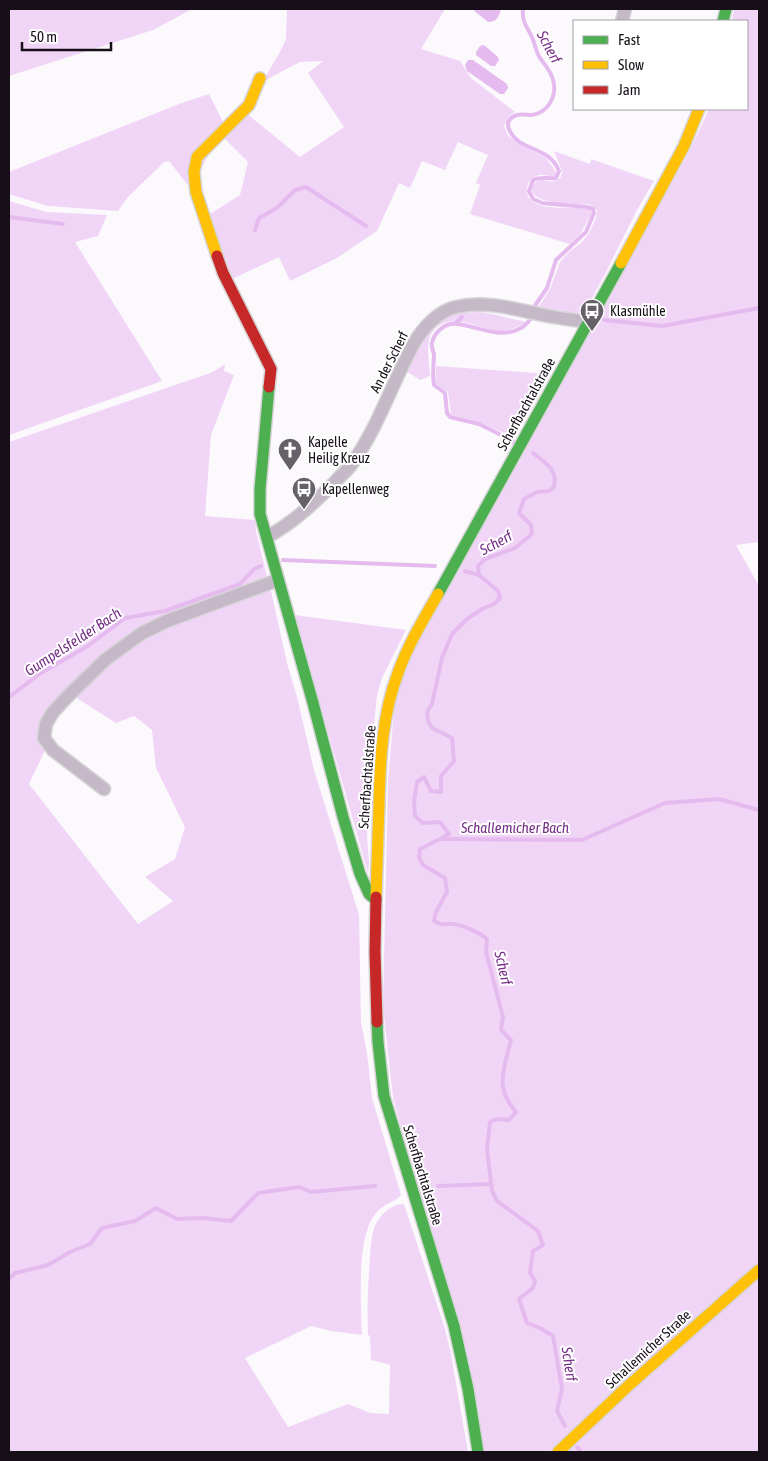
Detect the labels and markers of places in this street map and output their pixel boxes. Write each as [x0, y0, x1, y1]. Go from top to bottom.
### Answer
bus stop icon: Klasmühle [579, 298, 605, 332]
place label: Klasmühle [610, 303, 666, 319]
place label: Kapelle Heilig Kreuz [308, 434, 370, 466]
church icon: Kapelle Heilig Kreuz [277, 437, 303, 471]
bus stop icon: Kapellenweg [291, 476, 317, 510]
place label: Kapellenweg [322, 481, 389, 497]

